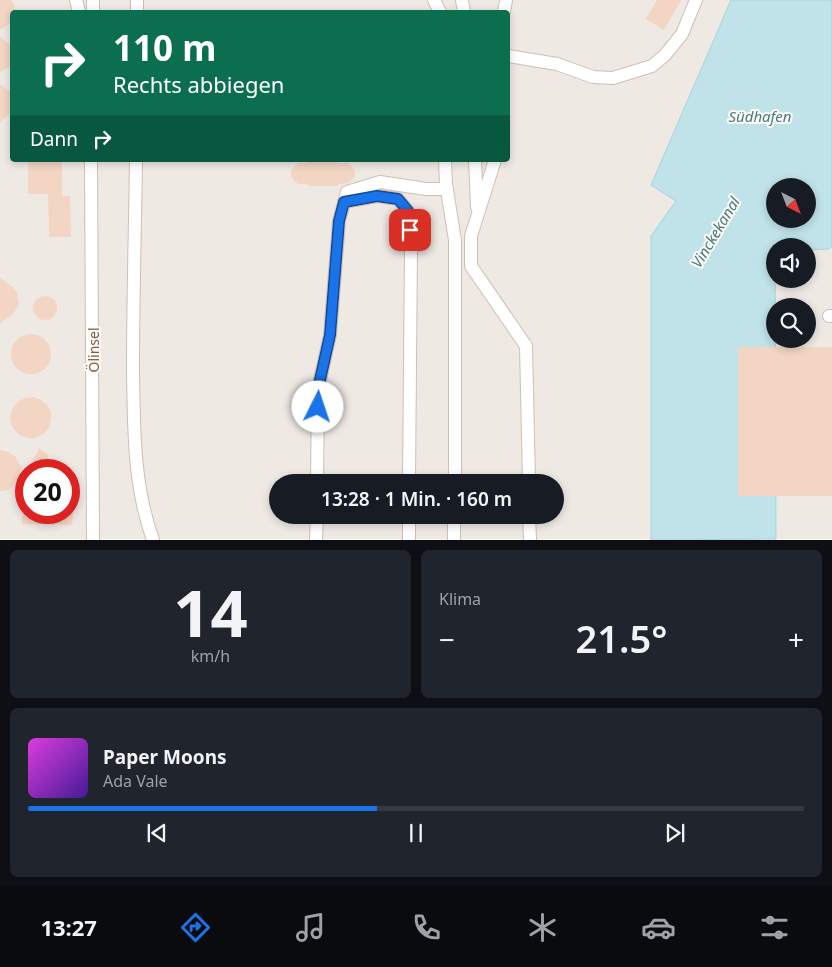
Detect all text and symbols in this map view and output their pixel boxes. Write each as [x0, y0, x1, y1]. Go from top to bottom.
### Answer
text: 110 m [113, 24, 216, 71]
icon: right [30, 30, 95, 95]
text: Rechts abbiegen [113, 69, 284, 99]
water label: Südhafen [728, 106, 792, 126]
icon: right [88, 125, 116, 153]
text: Dann [30, 126, 78, 152]
north arrow [766, 178, 816, 228]
map controls [766, 178, 816, 348]
water label: Vinckekanal [686, 192, 745, 271]
pin [389, 209, 431, 251]
icon: arrive [396, 216, 424, 244]
button: sound [766, 238, 816, 288]
button: search [766, 298, 816, 348]
street label: Ölinsel [84, 327, 103, 373]
position arrow [291, 380, 343, 432]
speed limit sign: 20 [15, 459, 80, 524]
text: 13:28 · 1 Min. · 160 m [321, 486, 512, 512]
text: 14 [173, 568, 248, 656]
text: Klima [439, 588, 481, 610]
text: 21.5° [576, 612, 667, 664]
text: − [439, 620, 455, 658]
text: + [788, 620, 804, 658]
text: km/h [191, 645, 230, 667]
text: Paper Moons [103, 744, 227, 770]
text: Ada Vale [103, 770, 168, 792]
icon: previous [143, 819, 171, 847]
icon: pause [402, 819, 430, 847]
icon: next [661, 819, 689, 847]
icon: directions [178, 910, 213, 945]
icon: music [293, 910, 328, 945]
icon: phone [409, 910, 444, 945]
icon: climate [525, 910, 560, 945]
icon: car [641, 910, 676, 945]
icon: filters [757, 910, 792, 945]
text: 13:27 [40, 912, 97, 942]

